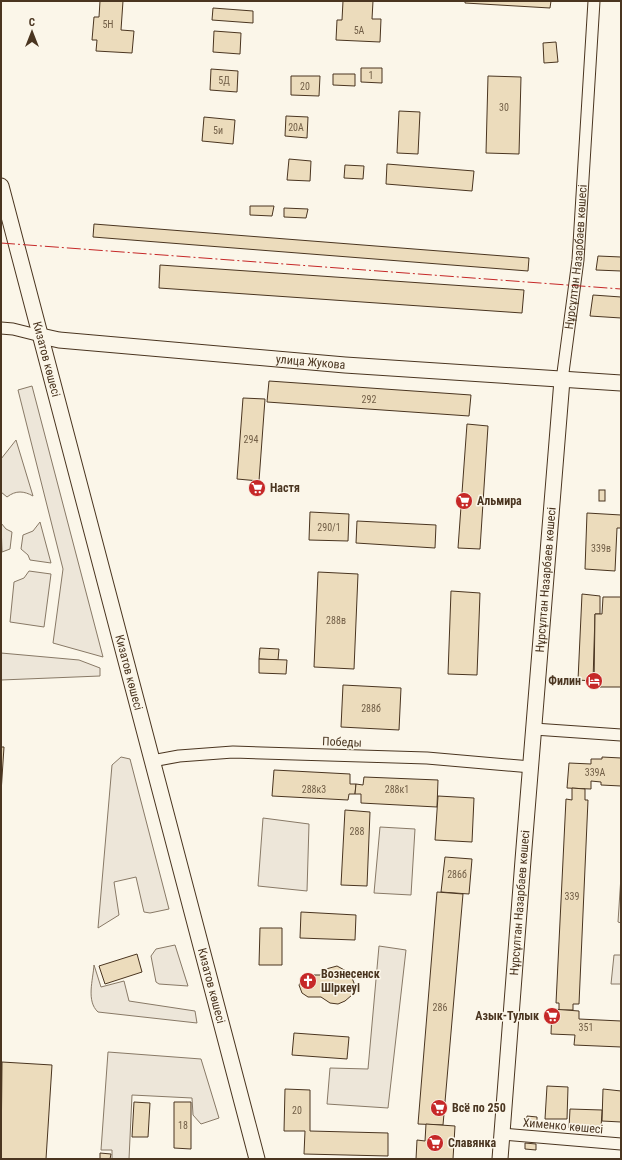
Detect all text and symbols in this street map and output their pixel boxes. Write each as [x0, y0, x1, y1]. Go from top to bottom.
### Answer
north arrow [12, 12, 52, 52]
text: С [29, 16, 35, 29]
house number: 5Н [102, 19, 114, 30]
house number: 5А [354, 25, 365, 36]
house number: 1 [369, 70, 373, 81]
house number: 5Д [218, 75, 230, 86]
house number: 20 [300, 81, 310, 92]
house number: 30 [499, 102, 509, 113]
house number: 20А [288, 122, 304, 133]
house number: 5и [213, 125, 223, 136]
street label: Нұрсұлтан Назарбаев көшесі [562, 184, 590, 330]
street label: Кизатов көшесі [30, 320, 63, 398]
street label: улица Жукова [275, 352, 346, 372]
house number: 292 [362, 394, 376, 405]
house number: 294 [244, 434, 258, 445]
supermarket icon: Настя [247, 478, 267, 498]
place label: Настя [270, 481, 300, 495]
supermarket icon: Альмира [454, 491, 474, 511]
place label: Альмира [477, 494, 522, 508]
street label: Нұрсұлтан Назарбаев көшесі [533, 507, 559, 653]
house number: 290/1 [317, 522, 341, 533]
house number: 339в [591, 543, 611, 554]
house number: 288в [326, 615, 346, 626]
street label: Кизатов көшесі [112, 633, 146, 712]
hotel icon: Филин [584, 671, 604, 691]
place label: Филин [548, 674, 581, 688]
house number: 288б [361, 703, 381, 714]
street label: Победы [322, 734, 362, 750]
house number: 339А [585, 767, 606, 778]
house number: 288к3 [302, 784, 326, 795]
house number: 288к1 [385, 784, 409, 795]
house number: 288 [350, 826, 364, 837]
street label: Нұрсұлтан Назарбаев көшесі [507, 830, 532, 976]
house number: 286б [447, 869, 467, 880]
house number: 339 [565, 891, 579, 902]
street label: Кизатов көшесі [195, 947, 228, 1025]
place label: Вознесенск Шіркеуі [321, 967, 380, 995]
church icon: Вознесенск Шіркеуі [298, 971, 318, 991]
house number: 286 [433, 1002, 447, 1013]
supermarket icon: Азык-Тулык [542, 1006, 562, 1026]
place label: Азык-Тулык [475, 1009, 539, 1023]
house number: 351 [579, 1022, 593, 1033]
supermarket icon: Всё по 250 [429, 1098, 449, 1118]
place label: Всё по 250 [452, 1101, 506, 1115]
house number: 20 [292, 1105, 302, 1116]
street label: Хименко көшесі [522, 1116, 604, 1136]
house number: 18 [178, 1120, 188, 1131]
supermarket icon: Славянка [425, 1133, 445, 1153]
place label: Славянка [448, 1136, 496, 1150]

